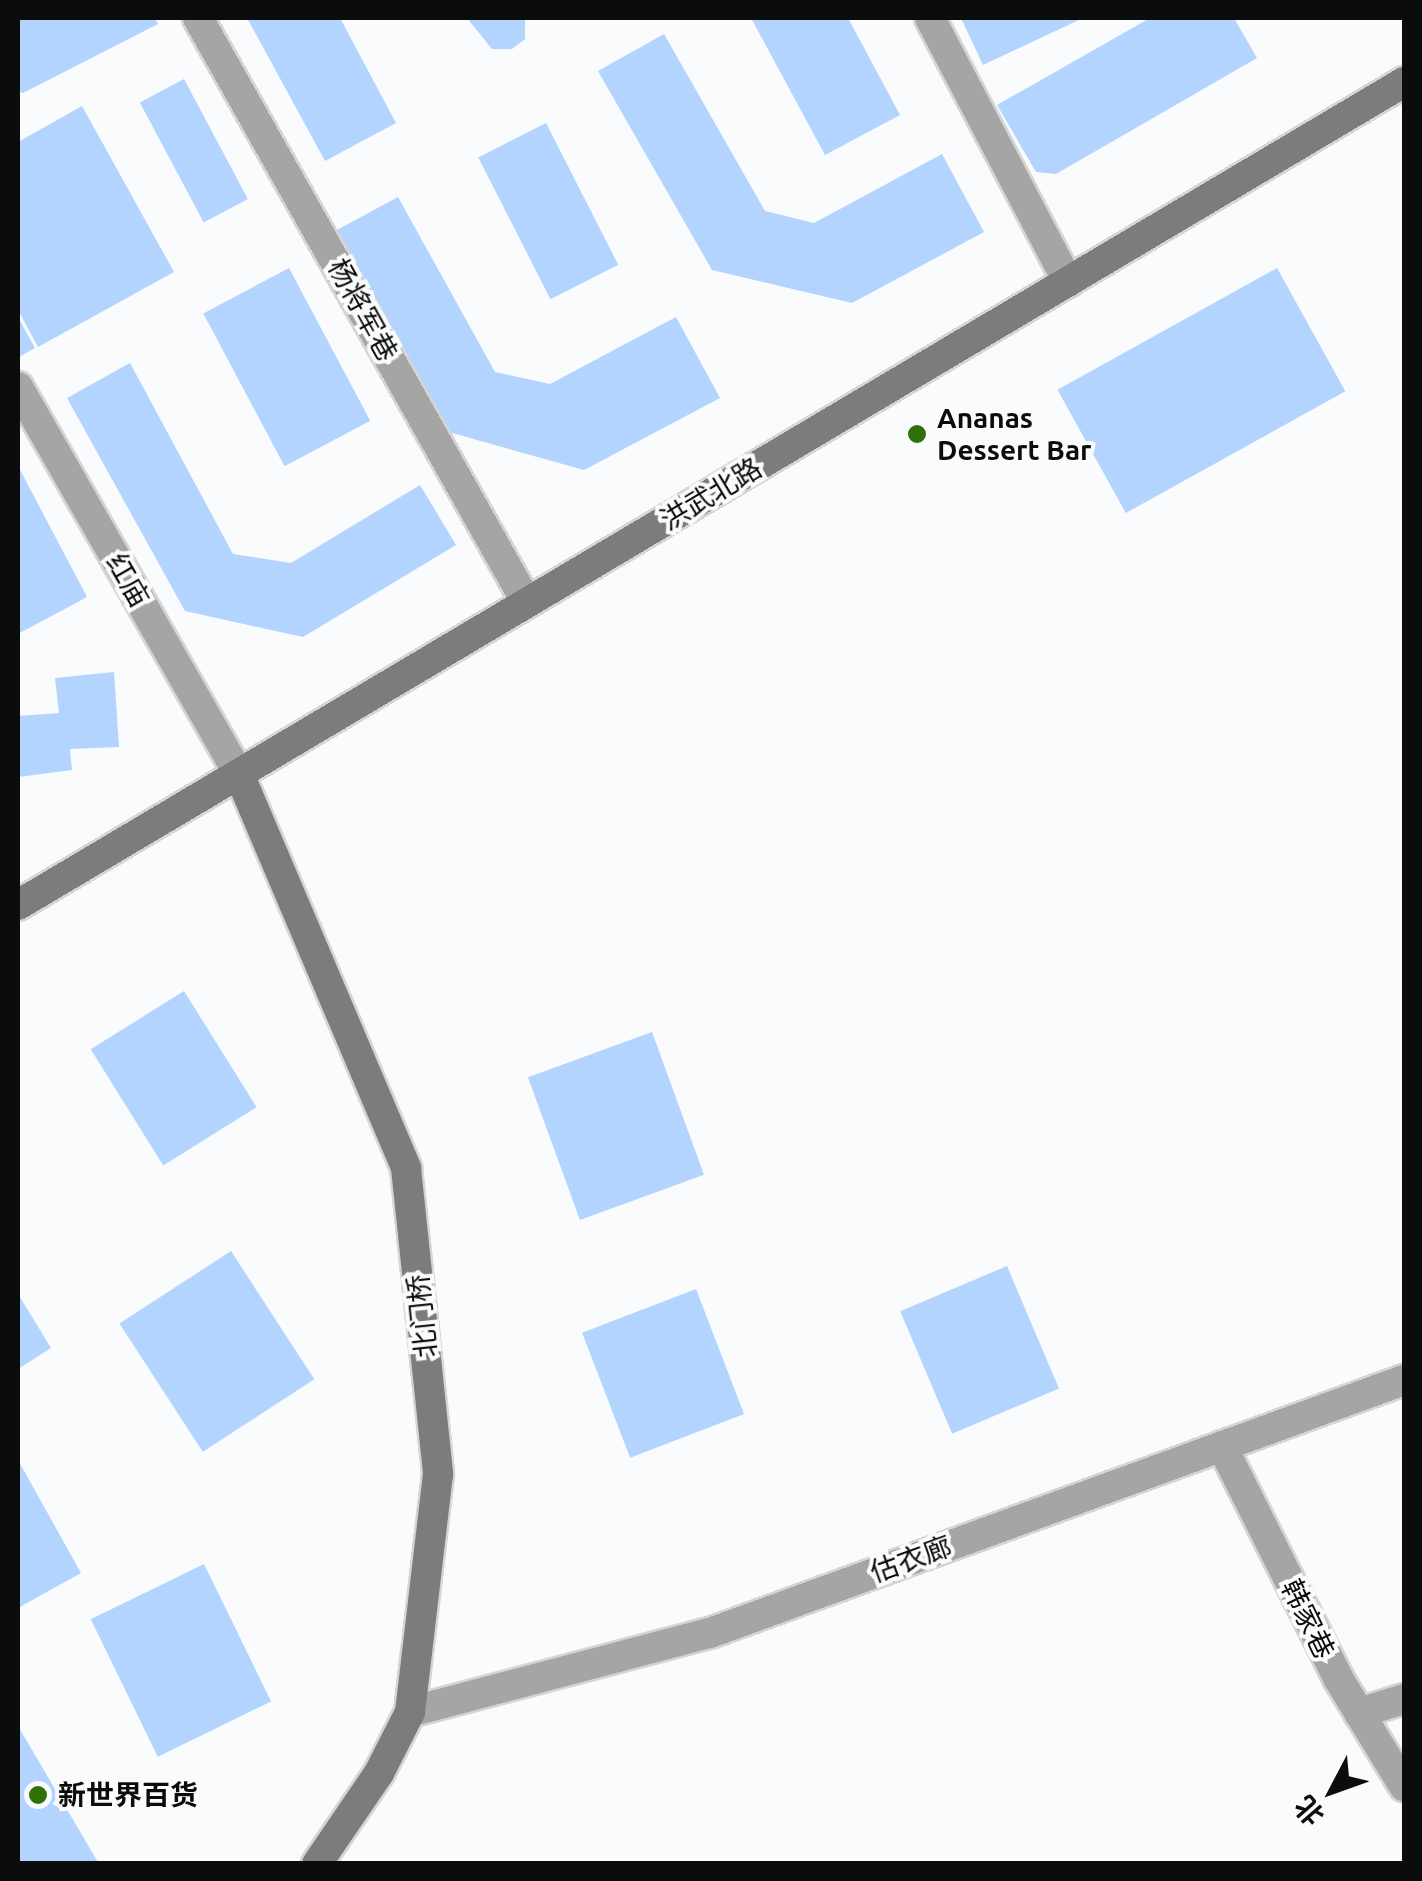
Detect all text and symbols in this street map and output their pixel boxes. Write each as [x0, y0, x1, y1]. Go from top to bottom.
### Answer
street label: 杨将军巷 [321, 253, 405, 367]
place label: Ananas Dessert Bar [937, 401, 1092, 467]
marker: Ananas Dessert Bar [906, 423, 928, 445]
street label: 洪武北路 [654, 451, 768, 537]
street label: 红庙 [99, 547, 157, 613]
street label: 北门桥 [401, 1272, 443, 1360]
street label: 估衣廊 [866, 1529, 956, 1589]
street label: 韩家巷 [1274, 1574, 1342, 1664]
north arrow [1282, 1741, 1382, 1841]
place label: 新世界百货 [58, 1778, 198, 1812]
marker: 新世界百货 [27, 1784, 49, 1806]
text: 北 [1288, 1790, 1330, 1832]

